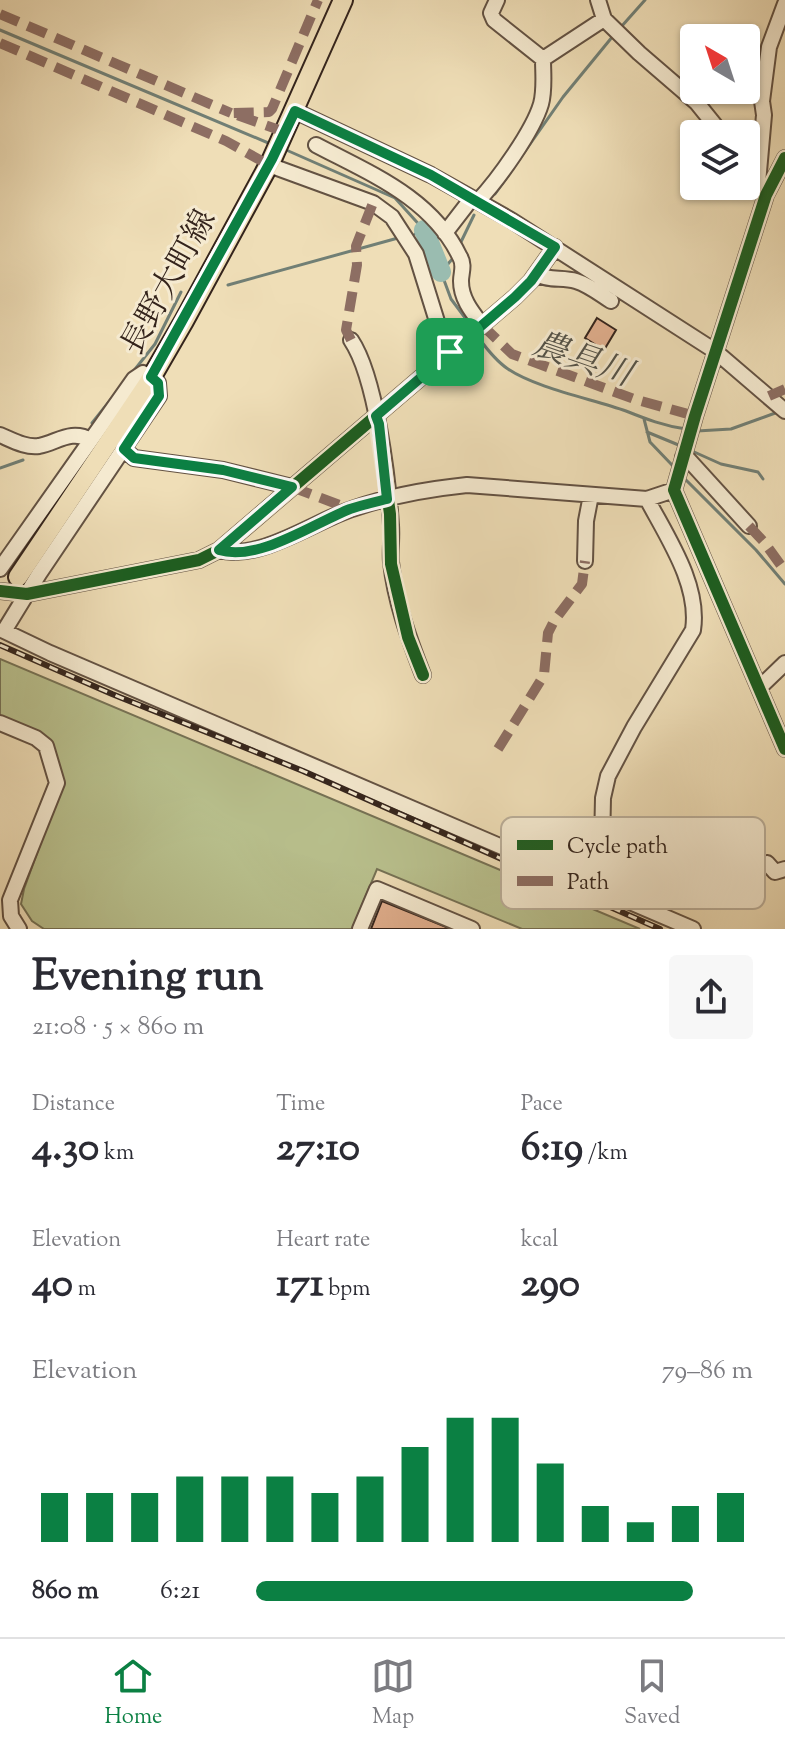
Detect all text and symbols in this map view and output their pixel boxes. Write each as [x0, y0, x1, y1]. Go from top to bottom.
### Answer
north arrow [680, 24, 760, 104]
map controls [680, 24, 760, 200]
button: layers [680, 120, 760, 200]
street label: 長野大町線 [111, 202, 229, 364]
pin [416, 318, 484, 386]
water label: 農具川 [526, 321, 642, 402]
icon: arrive [428, 330, 472, 374]
legend [501, 817, 765, 909]
text: Cycle path [567, 832, 668, 864]
text: Path [567, 868, 610, 900]
text: Evening run [32, 947, 264, 1010]
button: share [669, 955, 753, 1039]
text: 21:08 · 5 × 860 m [32, 1009, 204, 1046]
text: Distance [32, 1089, 115, 1121]
text: Time [276, 1089, 325, 1121]
text: Pace [521, 1089, 563, 1121]
text: 4.30 [32, 1121, 99, 1178]
text: 27:10 [276, 1121, 360, 1178]
text: 6:19 [521, 1121, 583, 1178]
text: km [99, 1138, 134, 1170]
text: /km [583, 1138, 628, 1170]
text: Elevation [32, 1225, 121, 1257]
text: Heart rate [276, 1225, 370, 1257]
text: kcal [521, 1225, 558, 1257]
text: 40 [32, 1257, 73, 1314]
text: 171 [276, 1257, 324, 1314]
text: 290 [521, 1257, 580, 1314]
text: m [73, 1274, 96, 1306]
text: bpm [324, 1274, 370, 1306]
text: Elevation [32, 1353, 137, 1390]
text: 79–86 m [662, 1353, 753, 1390]
text: 860 m [32, 1573, 99, 1610]
text: 6:21 [160, 1573, 200, 1610]
tab: Home [104, 1654, 162, 1734]
tab: Map [371, 1654, 415, 1734]
tab: Saved [624, 1654, 681, 1734]

